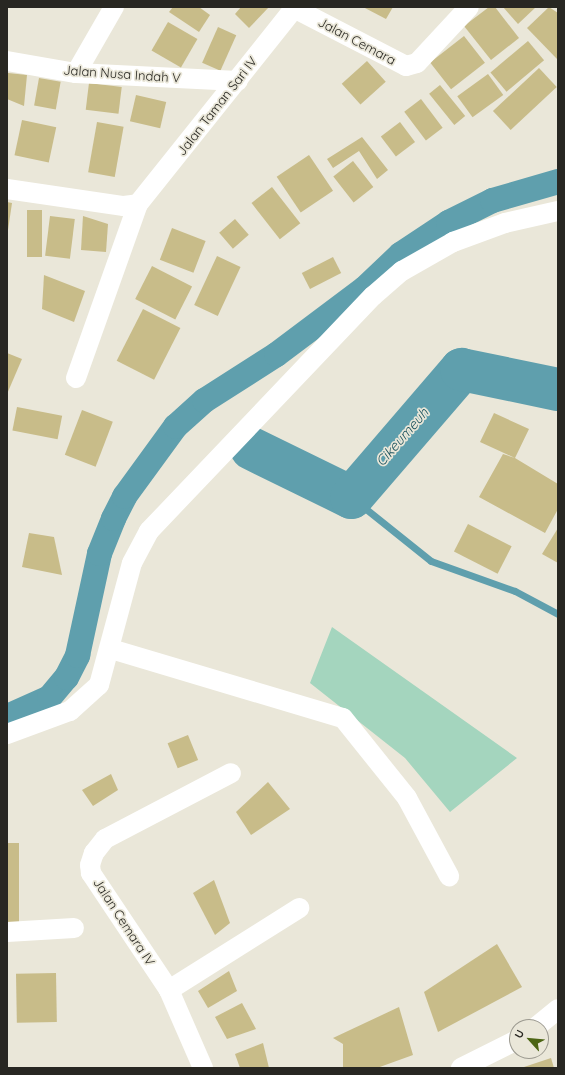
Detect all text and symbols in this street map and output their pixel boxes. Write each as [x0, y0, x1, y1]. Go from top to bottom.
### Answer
street label: Jalan Cemara [316, 14, 398, 68]
street label: Jalan Taman Sari IV [174, 54, 260, 158]
street label: Jalan Nusa Indah V [63, 62, 181, 86]
water label: Cikeumeuh [372, 404, 432, 470]
street label: Jalan Cemara IV [90, 875, 158, 969]
north arrow [509, 1019, 549, 1059]
text: U [511, 1027, 527, 1041]

